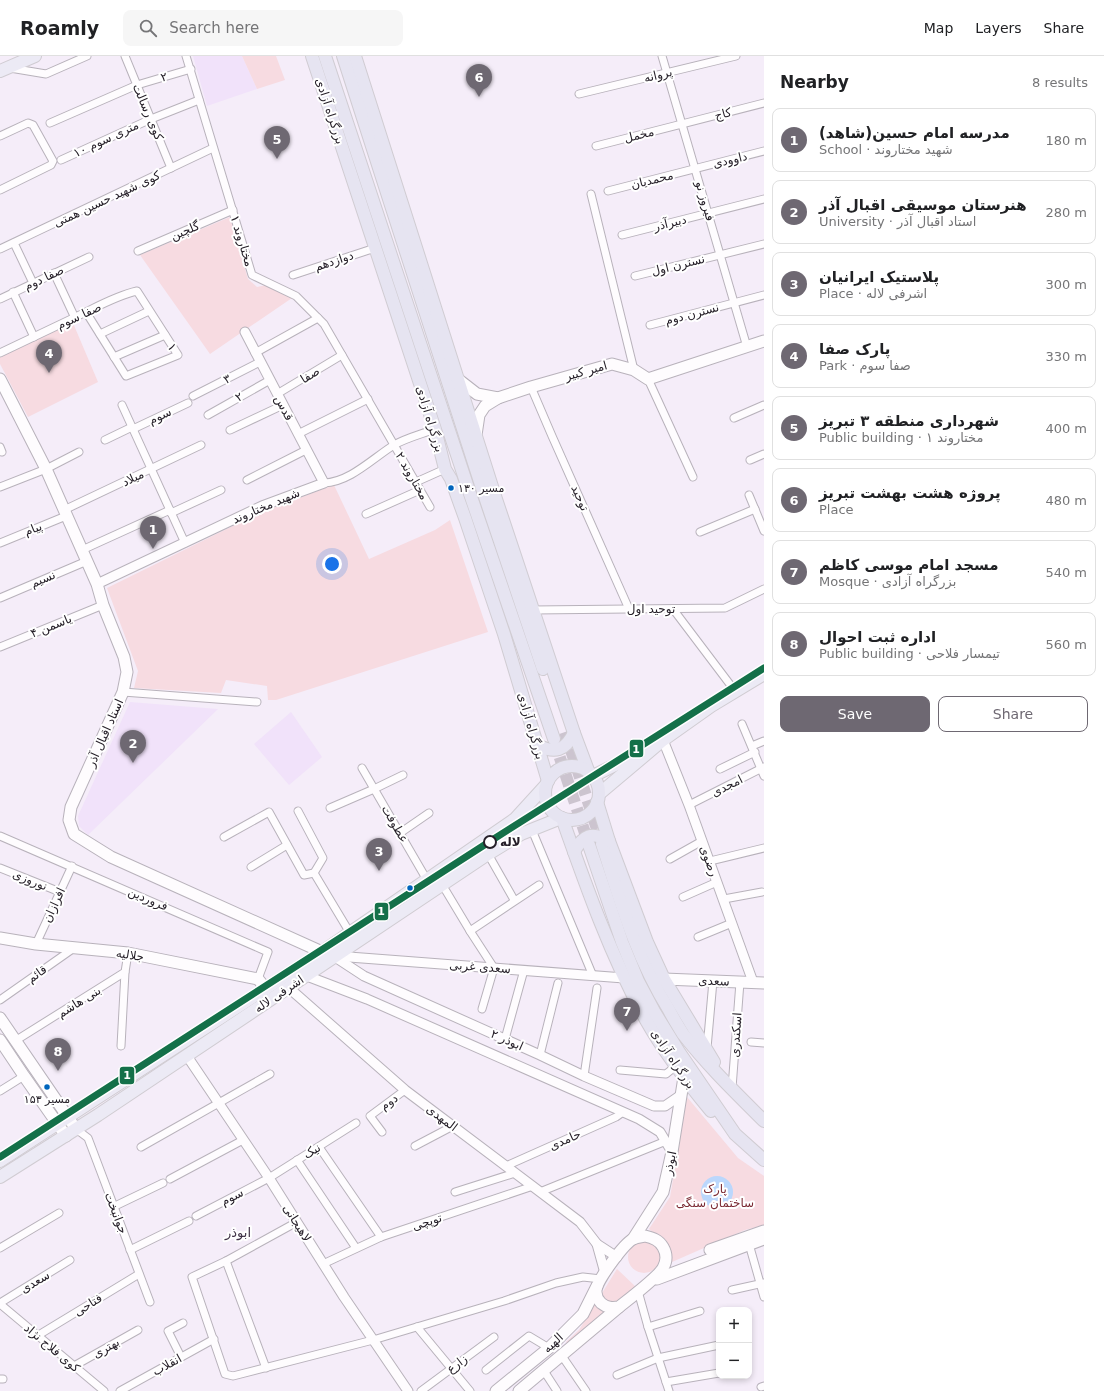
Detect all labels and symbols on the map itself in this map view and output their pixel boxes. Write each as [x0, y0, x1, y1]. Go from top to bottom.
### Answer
pin: 6 [466, 64, 492, 97]
street label: پروانه [642, 65, 674, 86]
street label: ۲ [159, 69, 169, 85]
street label: بزرگراه آزادی [312, 76, 348, 146]
street label: کوی رسالت [129, 82, 166, 143]
street label: کاج [713, 105, 733, 123]
street label: ۱۰ متری سوم [71, 118, 141, 161]
street label: مخمل [623, 125, 655, 145]
pin: 5 [264, 126, 290, 159]
street label: داوودی [711, 149, 749, 172]
street label: کوی شهید حسین همتی [51, 168, 163, 231]
street label: محمدیان [629, 168, 675, 192]
street label: فیروز نو [691, 178, 717, 223]
street label: دبیرآذر [651, 211, 688, 235]
street label: مختاروند ۱ [227, 214, 256, 269]
street label: گلچین [168, 219, 202, 244]
street label: دوازدهم [313, 248, 355, 275]
street label: نسترن اول [650, 252, 707, 279]
street label: صفا دوم [22, 263, 67, 294]
street label: صفا سوم [55, 300, 104, 333]
street label: نسترن دوم [663, 300, 721, 329]
pin: 4 [36, 340, 62, 373]
street label: ۱ [164, 340, 180, 354]
street label: امیر کبیر [562, 358, 609, 385]
street label: صفا [298, 364, 322, 386]
street label: ۳ [221, 371, 234, 387]
street label: بزرگراه آزادی [412, 384, 448, 454]
street label: ۲ [233, 389, 245, 405]
street label: قدس [271, 393, 296, 424]
street label: سوم [146, 405, 174, 428]
street label: مختاروند ۲ [392, 450, 431, 503]
street label: میلاد [120, 467, 146, 489]
place label: مسیر ۱۳۰ [458, 482, 504, 495]
marker: مسیر ۱۳۰ [446, 483, 456, 493]
street label: توحید [567, 483, 592, 514]
street label: شهید مختاروند [230, 485, 302, 527]
pin: 1 [140, 516, 166, 549]
street label: پیام [22, 519, 44, 539]
your location [322, 554, 342, 574]
street label: نسیم [28, 568, 58, 590]
street label: توحید اول [627, 602, 675, 617]
street label: یاسمن ۴ [28, 611, 74, 642]
street label: بزرگراه آزادی [514, 691, 548, 761]
street label: استاد اقبال آذر [82, 696, 127, 771]
pin: 2 [120, 730, 146, 763]
line badge: 1 [629, 739, 644, 758]
text: 1 [632, 743, 640, 756]
street label: امجدی [709, 772, 745, 800]
street label: عطوفت [378, 803, 411, 846]
marker: لاله [483, 835, 497, 849]
place label: لاله [500, 835, 521, 849]
pin: 3 [366, 838, 392, 871]
street label: رضوی [696, 844, 721, 879]
street label: نوروزی [10, 867, 49, 894]
unlabelled marker [405, 883, 415, 893]
street label: فروردین [126, 884, 170, 915]
street label: افرازان [40, 885, 69, 925]
line badge: 1 [374, 902, 389, 921]
text: 1 [377, 905, 385, 918]
street label: جلالیه [115, 946, 145, 964]
street label: سعدی غربی [449, 958, 511, 977]
street label: قائم [24, 962, 50, 986]
street label: اشرفی لاله [252, 972, 307, 1016]
street label: سعدی [698, 973, 730, 989]
street label: بنی هاشم [55, 983, 103, 1021]
pin: 7 [614, 998, 640, 1031]
street label: اسکندری [727, 1012, 746, 1058]
street label: بزرگراه آزادی [647, 1026, 699, 1092]
street label: ابوذر ۲ [488, 1027, 526, 1054]
pin: 8 [45, 1038, 71, 1071]
line badge: 1 [119, 1066, 135, 1085]
text: 1 [123, 1069, 131, 1082]
marker: مسیر ۱۵۳ [42, 1082, 52, 1092]
street label: دوم [377, 1091, 401, 1114]
place label: مسیر ۱۵۳ [24, 1093, 70, 1106]
street label: المهدی [424, 1102, 460, 1134]
street label: حامدی [547, 1127, 583, 1153]
street label: نیک [301, 1140, 323, 1162]
street label: ابوذر [660, 1150, 680, 1177]
park label: پارک ساختمان سنگی [676, 1182, 754, 1210]
street label: سوم [218, 1185, 246, 1210]
street label: جوانبخت [101, 1190, 130, 1236]
street label: لاهیجانی [280, 1202, 314, 1244]
street label: توپچی [410, 1211, 444, 1234]
district label: ابوذر [224, 1225, 251, 1241]
street label: سعدی [18, 1268, 52, 1296]
street label: فتاحی [71, 1291, 105, 1319]
street label: کوی فلاح نژاد [21, 1321, 83, 1376]
street label: الهیه [540, 1330, 566, 1356]
street label: بهتری [90, 1335, 122, 1362]
street label: انقلاب [150, 1351, 184, 1379]
street label: زارع [444, 1352, 471, 1377]

